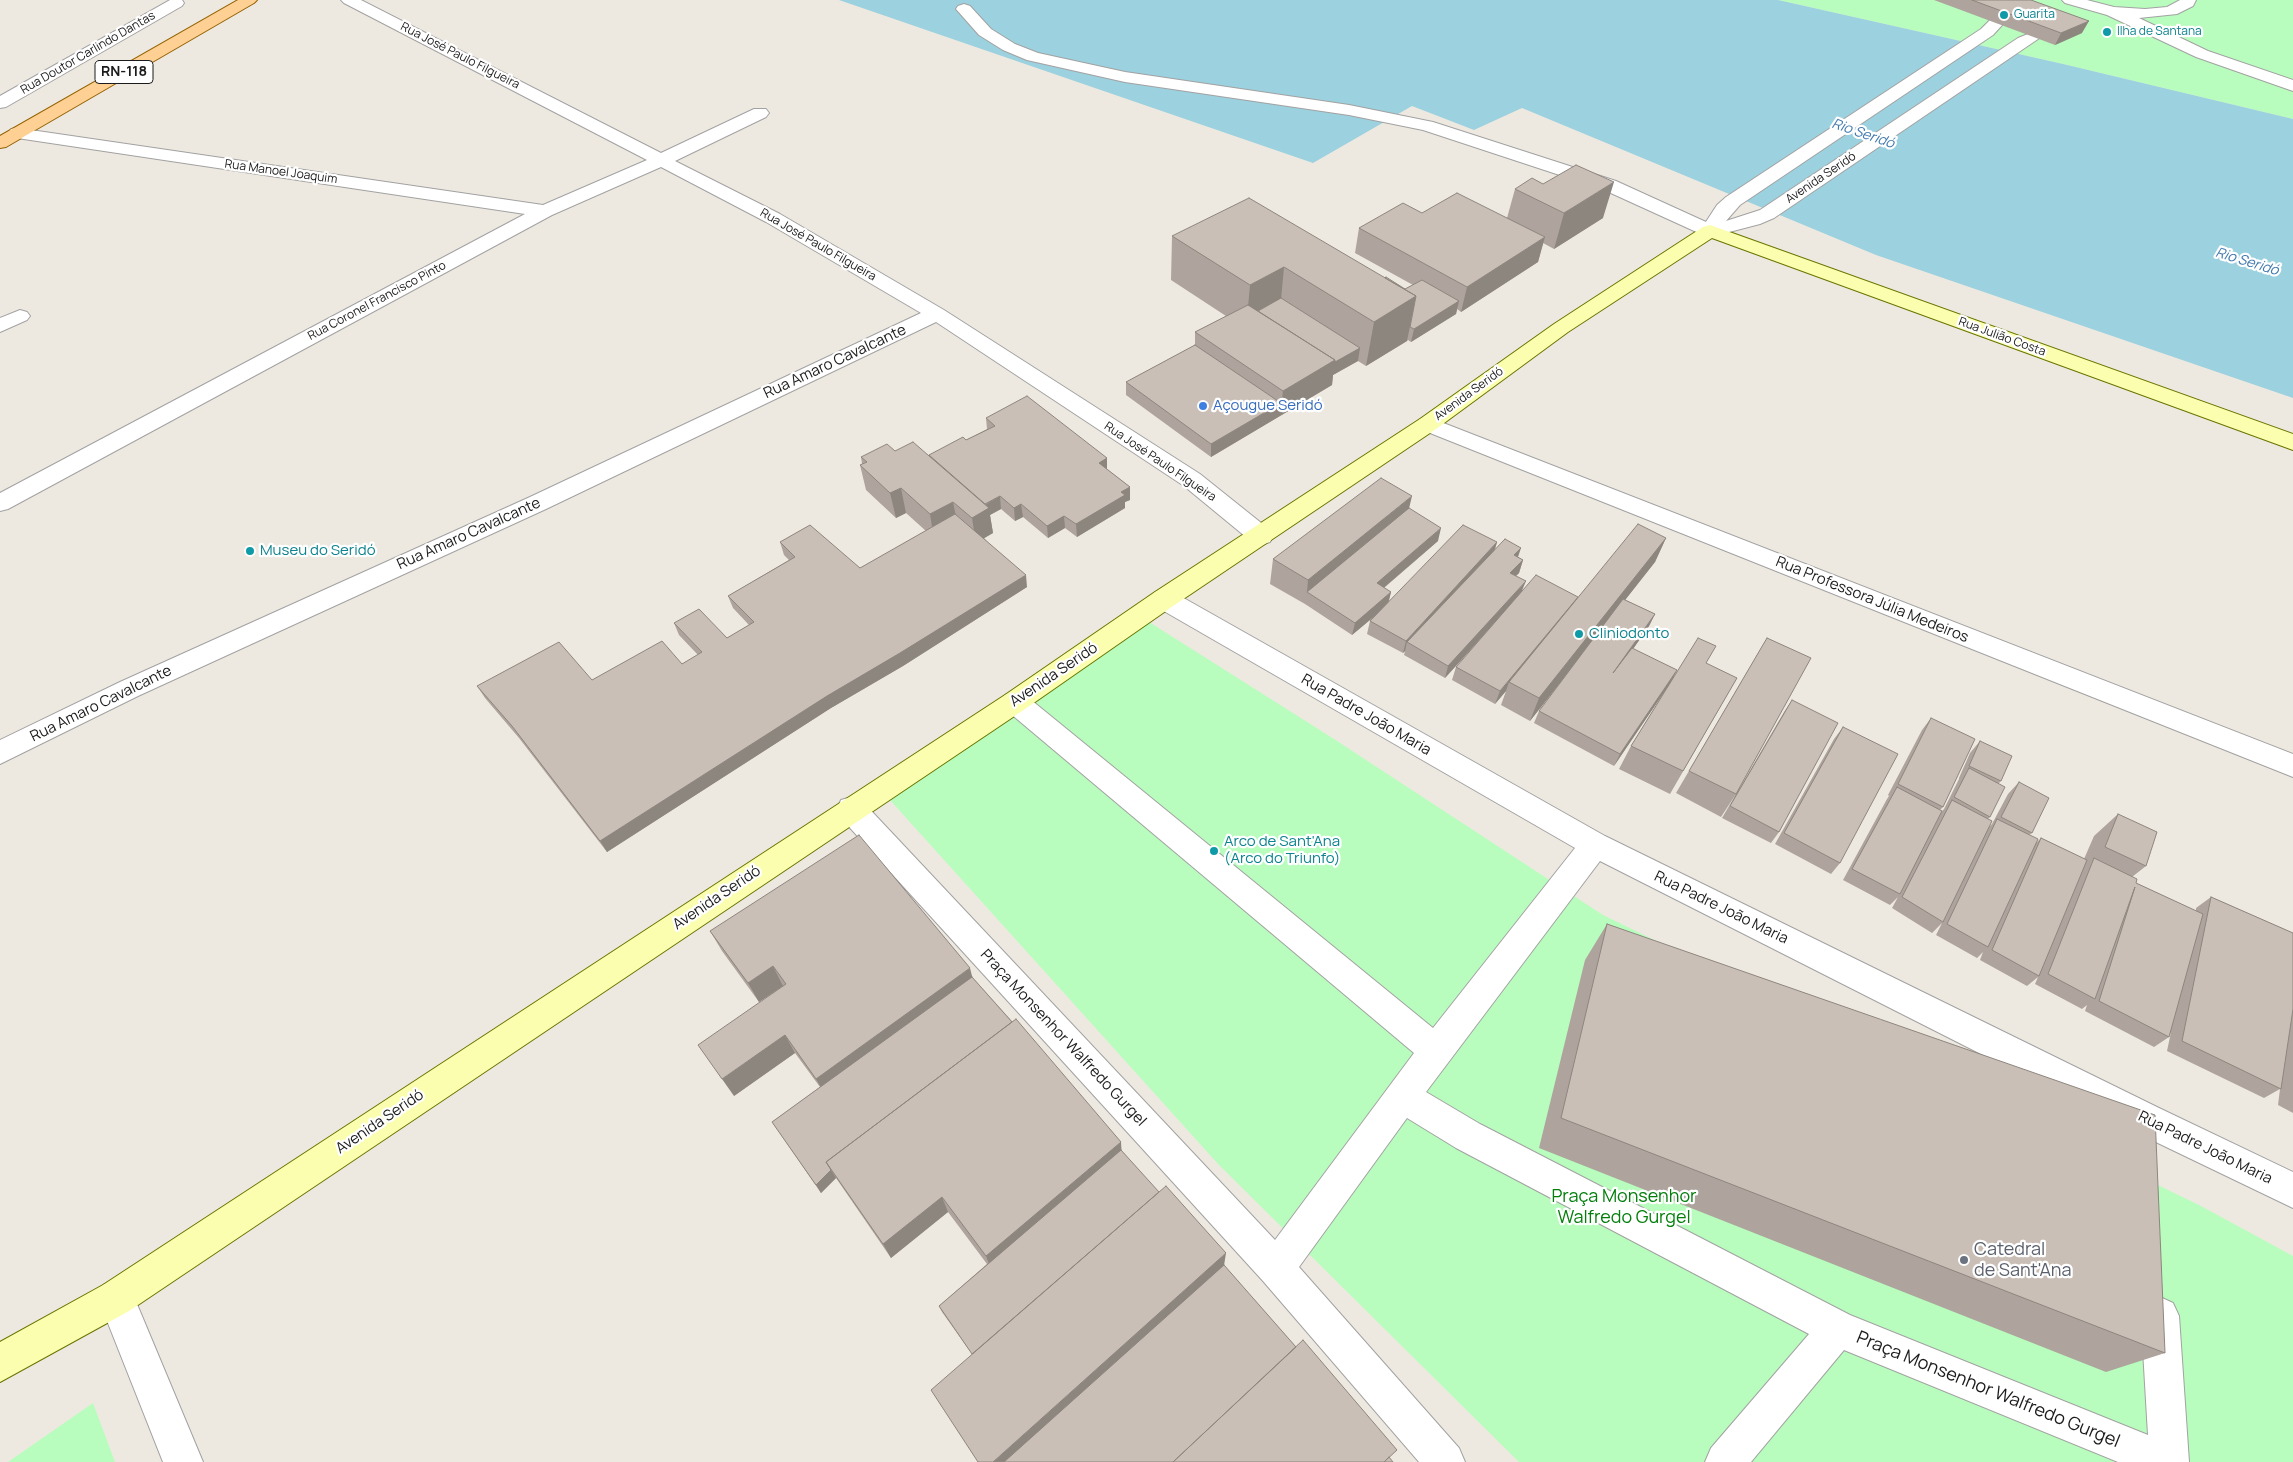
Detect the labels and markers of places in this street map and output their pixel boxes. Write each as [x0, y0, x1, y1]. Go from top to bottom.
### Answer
place label: Guarita [2014, 8, 2055, 22]
marker: Guarita [1998, 9, 2010, 21]
place label: Ilha de Santana [2117, 25, 2202, 39]
marker: Ilha de Santana [2101, 26, 2113, 38]
place label: Açougue Seridó [1213, 397, 1323, 415]
marker: Açougue Seridó [1197, 400, 1209, 412]
place label: Museu do Seridó [260, 542, 376, 560]
marker: Museu do Seridó [244, 545, 256, 557]
place label: Cliniodonto [1589, 625, 1669, 643]
marker: Cliniodonto [1573, 628, 1585, 640]
place label: Arco de Sant'Ana (Arco do Triunfo) [1224, 833, 1340, 868]
marker: Arco de Sant'Ana (Arco do Triunfo) [1208, 845, 1220, 857]
place label: Catedral de Sant'Ana [1974, 1239, 2072, 1282]
marker: Catedral de Sant'Ana [1958, 1254, 1970, 1266]

